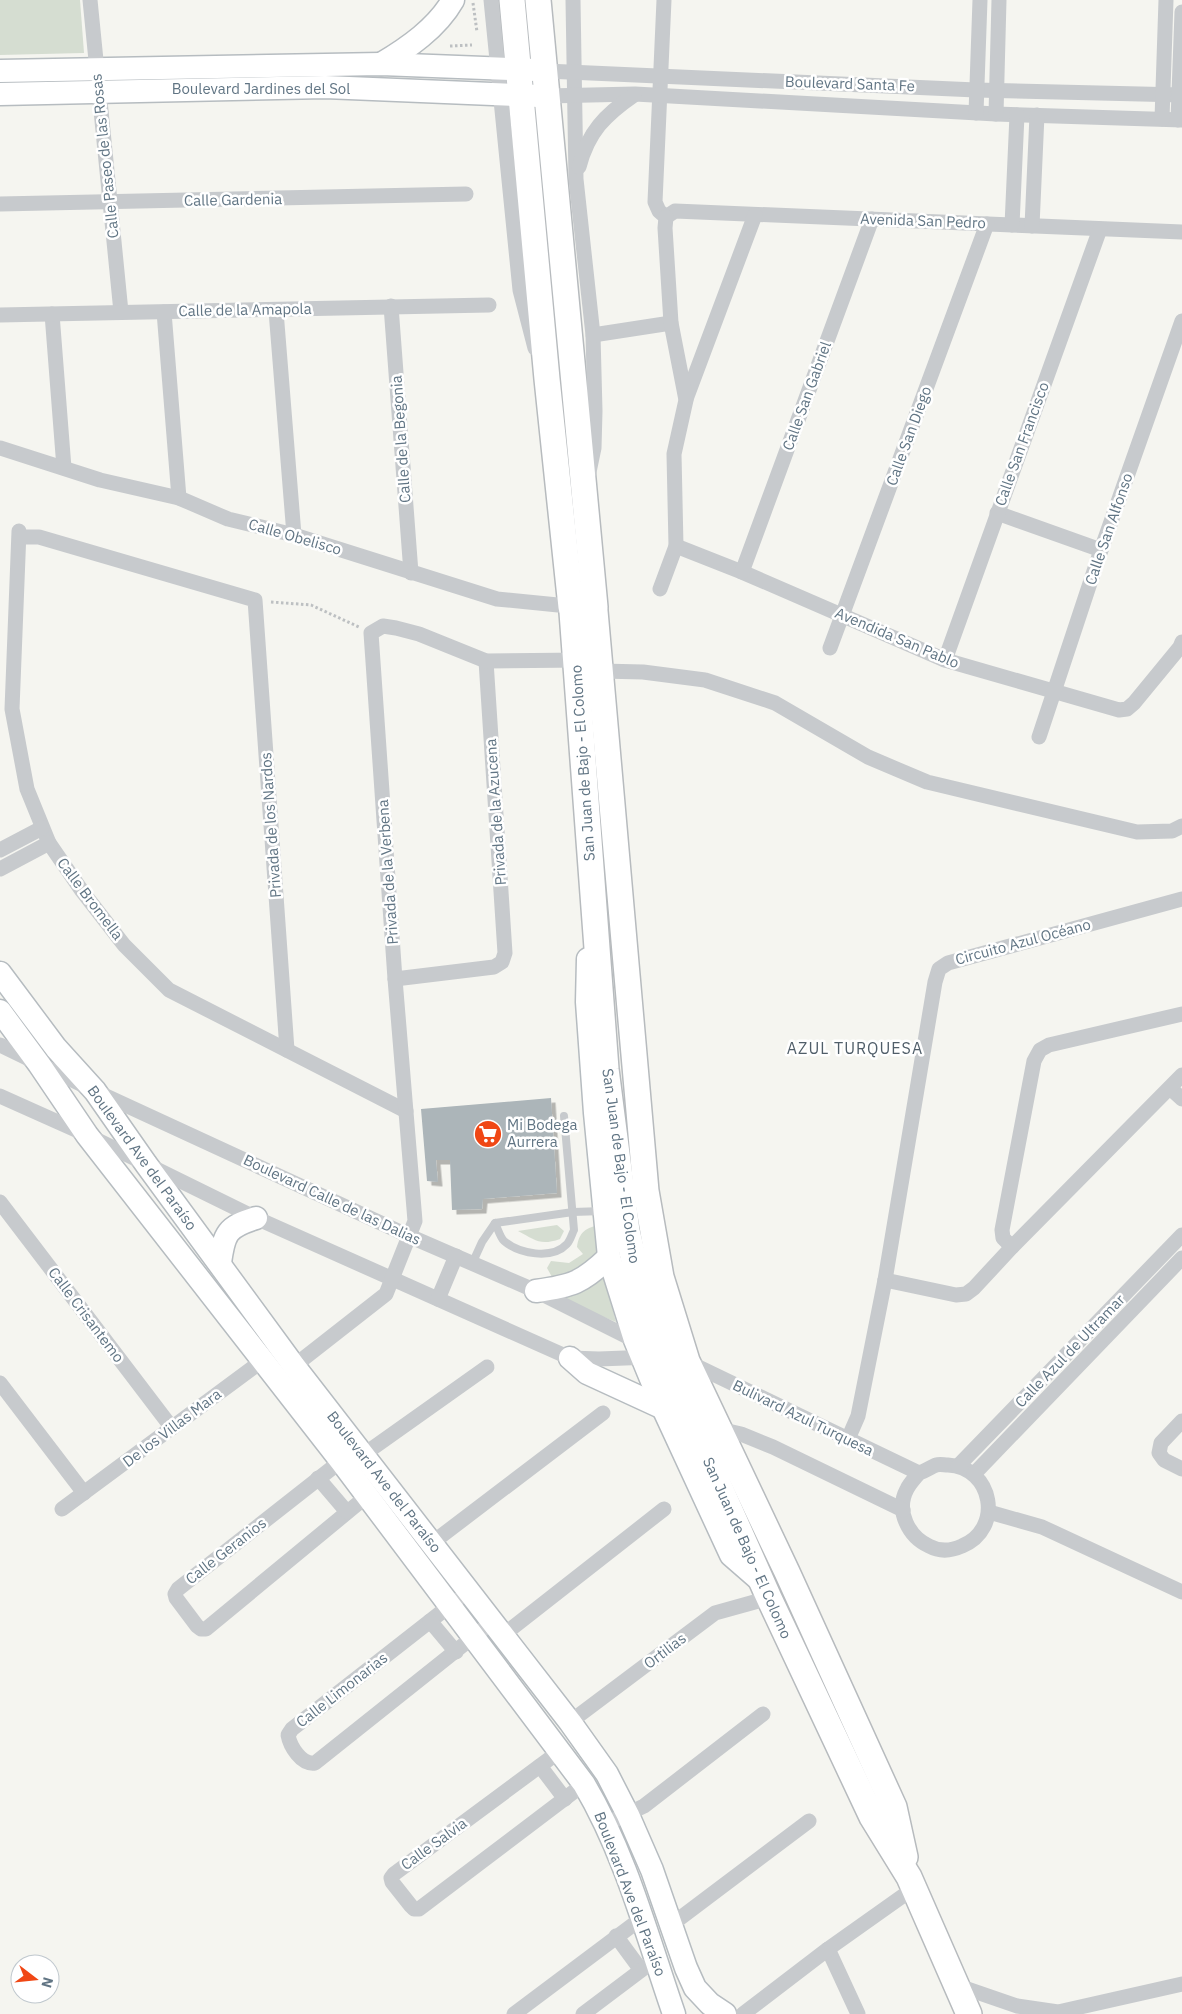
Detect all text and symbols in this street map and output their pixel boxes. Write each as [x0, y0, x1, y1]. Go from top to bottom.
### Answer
street label: Boulevard Santa Fe [785, 72, 915, 95]
street label: Calle Paseo de las Rosas [86, 73, 123, 239]
street label: Boulevard Jardines del Sol [172, 79, 350, 98]
street label: Calle Gardenia [184, 189, 282, 210]
street label: Avenida San Pedro [860, 209, 986, 232]
street label: Calle de la Amapola [178, 299, 312, 320]
street label: Calle San Gabriel [778, 339, 835, 453]
street label: Calle de la Begonia [387, 375, 414, 503]
street label: Calle San Francisco [990, 379, 1053, 508]
street label: Calle San Diego [882, 384, 935, 488]
street label: Calle San Alfonso [1080, 470, 1137, 587]
street label: Calle Obelisco [247, 514, 344, 559]
street label: Avendida San Pablo [832, 603, 962, 672]
street label: San Juan de Bajo - El Colomo [566, 664, 599, 862]
street label: Privada de la Azucena [481, 738, 510, 886]
street label: Privada de los Nardos [256, 752, 285, 898]
street label: Privada de la Verbena [373, 799, 402, 945]
street label: Calle Bromella [53, 854, 128, 944]
street label: Circuito Azul Océano [953, 914, 1093, 969]
district label: AZUL TURQUESA [787, 1038, 923, 1058]
street label: San Juan de Bajo - El Colomo [598, 1067, 645, 1265]
street label: Boulevard Ave del Paraíso [83, 1081, 201, 1234]
place label: Mi Bodega Aurrera [507, 1115, 578, 1151]
supermarket icon: Mi Bodega Aurrera [473, 1119, 503, 1149]
street label: Boulevard Calle de las Dalias [240, 1150, 424, 1249]
street label: Calle Crisantemo [44, 1263, 128, 1366]
street label: Calle Azul de Ultramar [1011, 1290, 1129, 1411]
street label: Bulivard Azul Turquesa [730, 1375, 877, 1460]
street label: De los Villas Mara [119, 1384, 225, 1471]
street label: Boulevard Ave del Paraíso [323, 1407, 446, 1556]
street label: San Juan de Bajo - El Colomo [699, 1454, 796, 1641]
street label: Calle Geranios [182, 1513, 270, 1588]
street label: Ortilias [640, 1628, 690, 1673]
street label: Calle Limonarias [292, 1648, 391, 1731]
street label: Boulevard Ave del Paraíso [590, 1809, 671, 1979]
street label: Calle Salvia [397, 1813, 470, 1874]
north arrow [10, 1954, 60, 2004]
text: N [37, 1975, 58, 1990]

